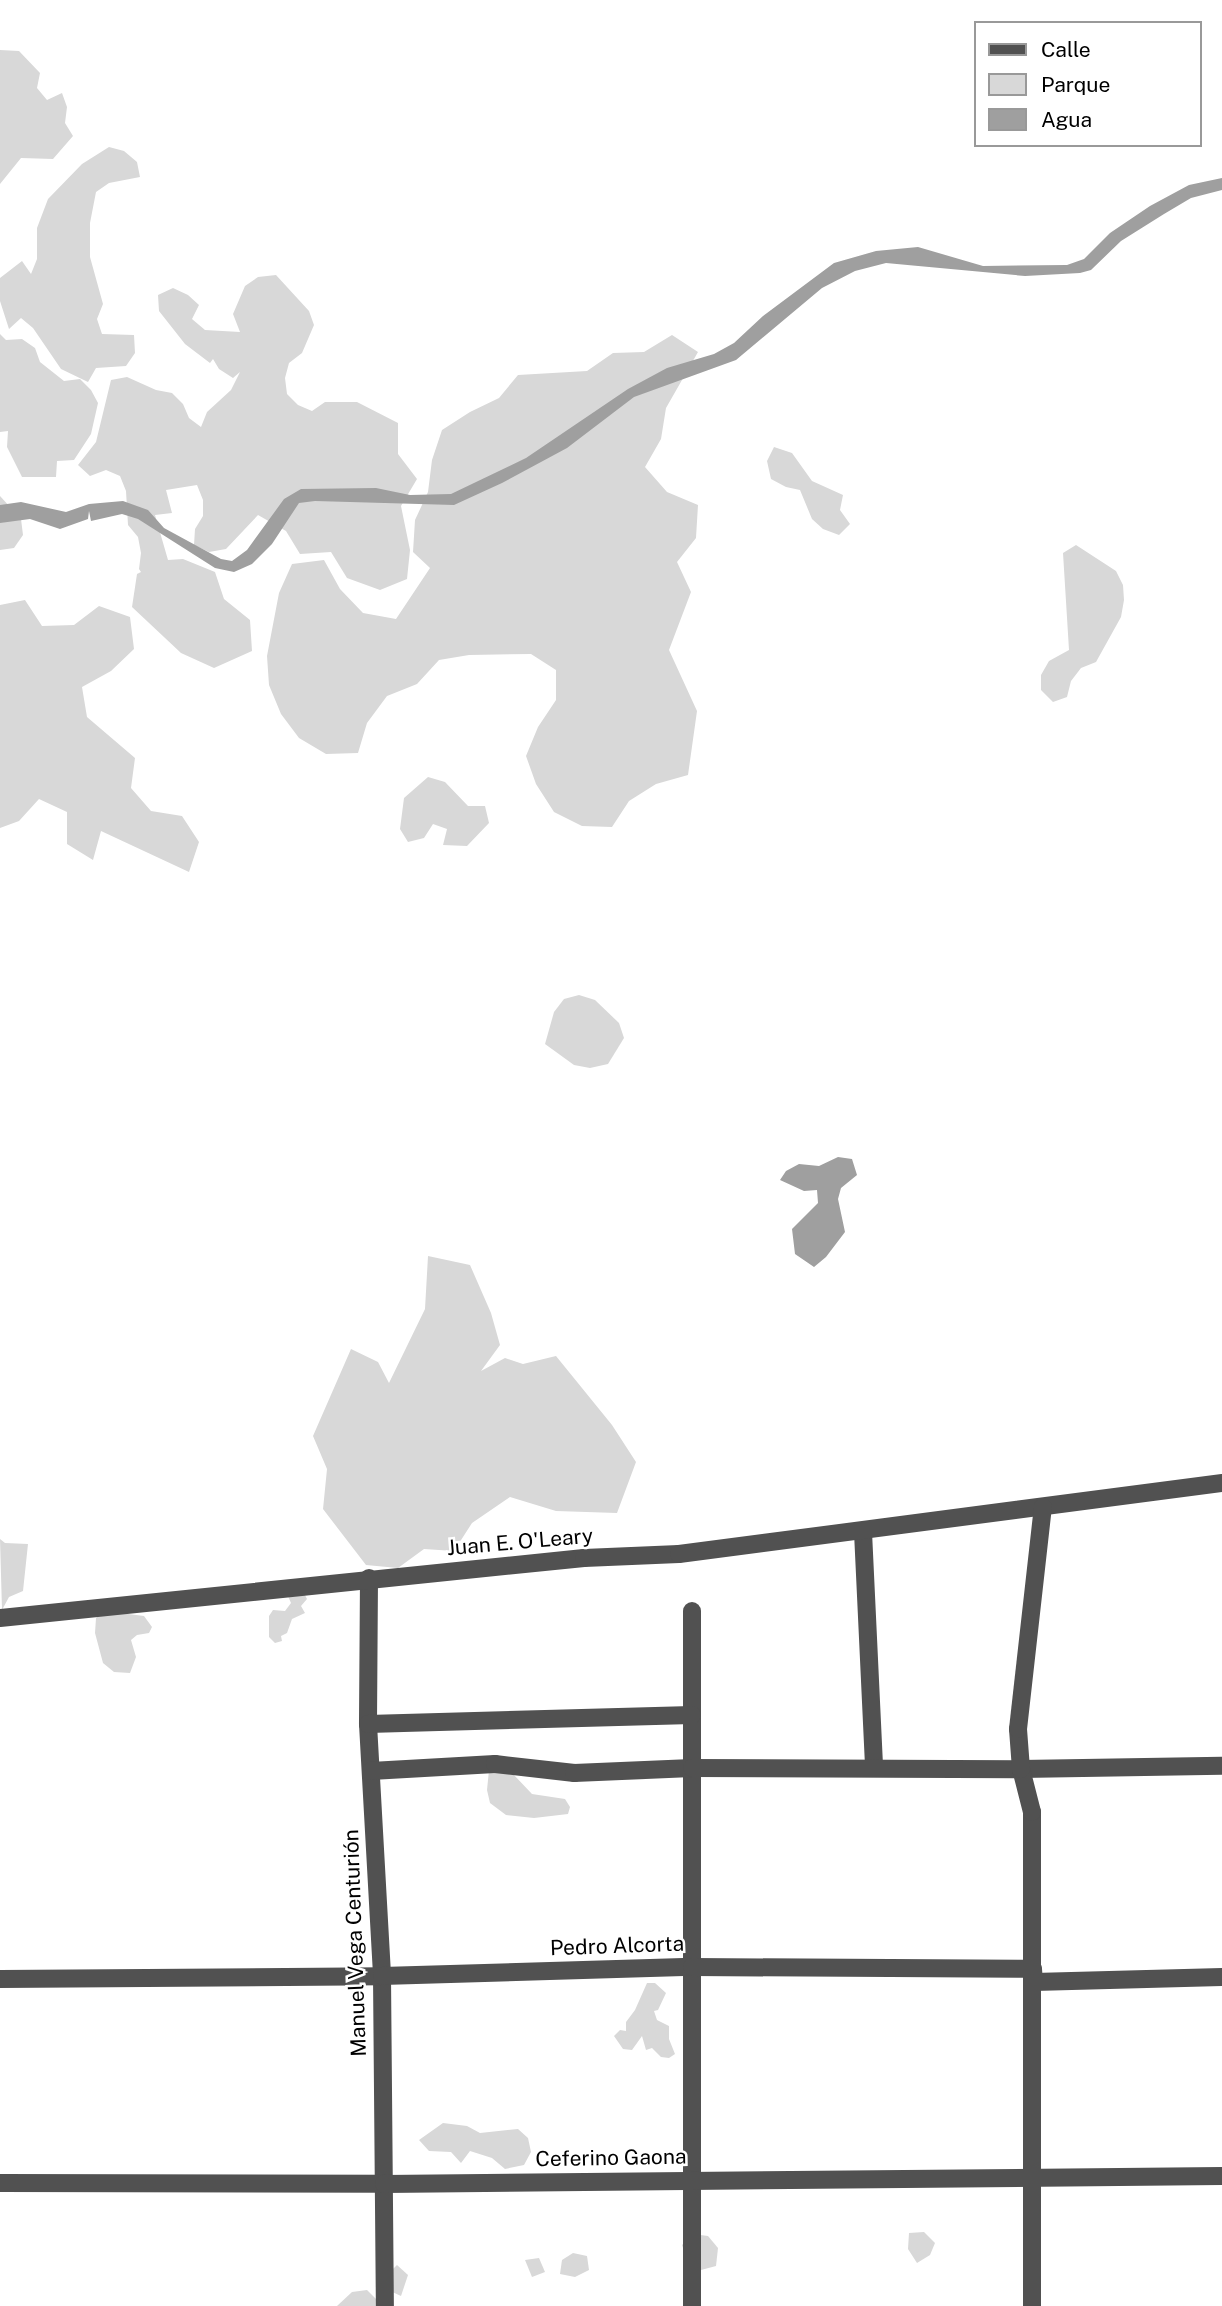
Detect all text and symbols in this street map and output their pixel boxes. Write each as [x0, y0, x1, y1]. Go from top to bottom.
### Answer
legend [974, 21, 1201, 147]
text: Calle [1041, 37, 1091, 62]
text: Parque [1041, 72, 1110, 97]
text: Agua [1041, 107, 1092, 132]
street label: Juan E. O'Leary [446, 1523, 594, 1561]
street label: Manuel Vega Centurión [338, 1829, 372, 2057]
street label: Pedro Alcorta [549, 1931, 685, 1961]
street label: Ceferino Gaona [535, 2144, 687, 2172]

